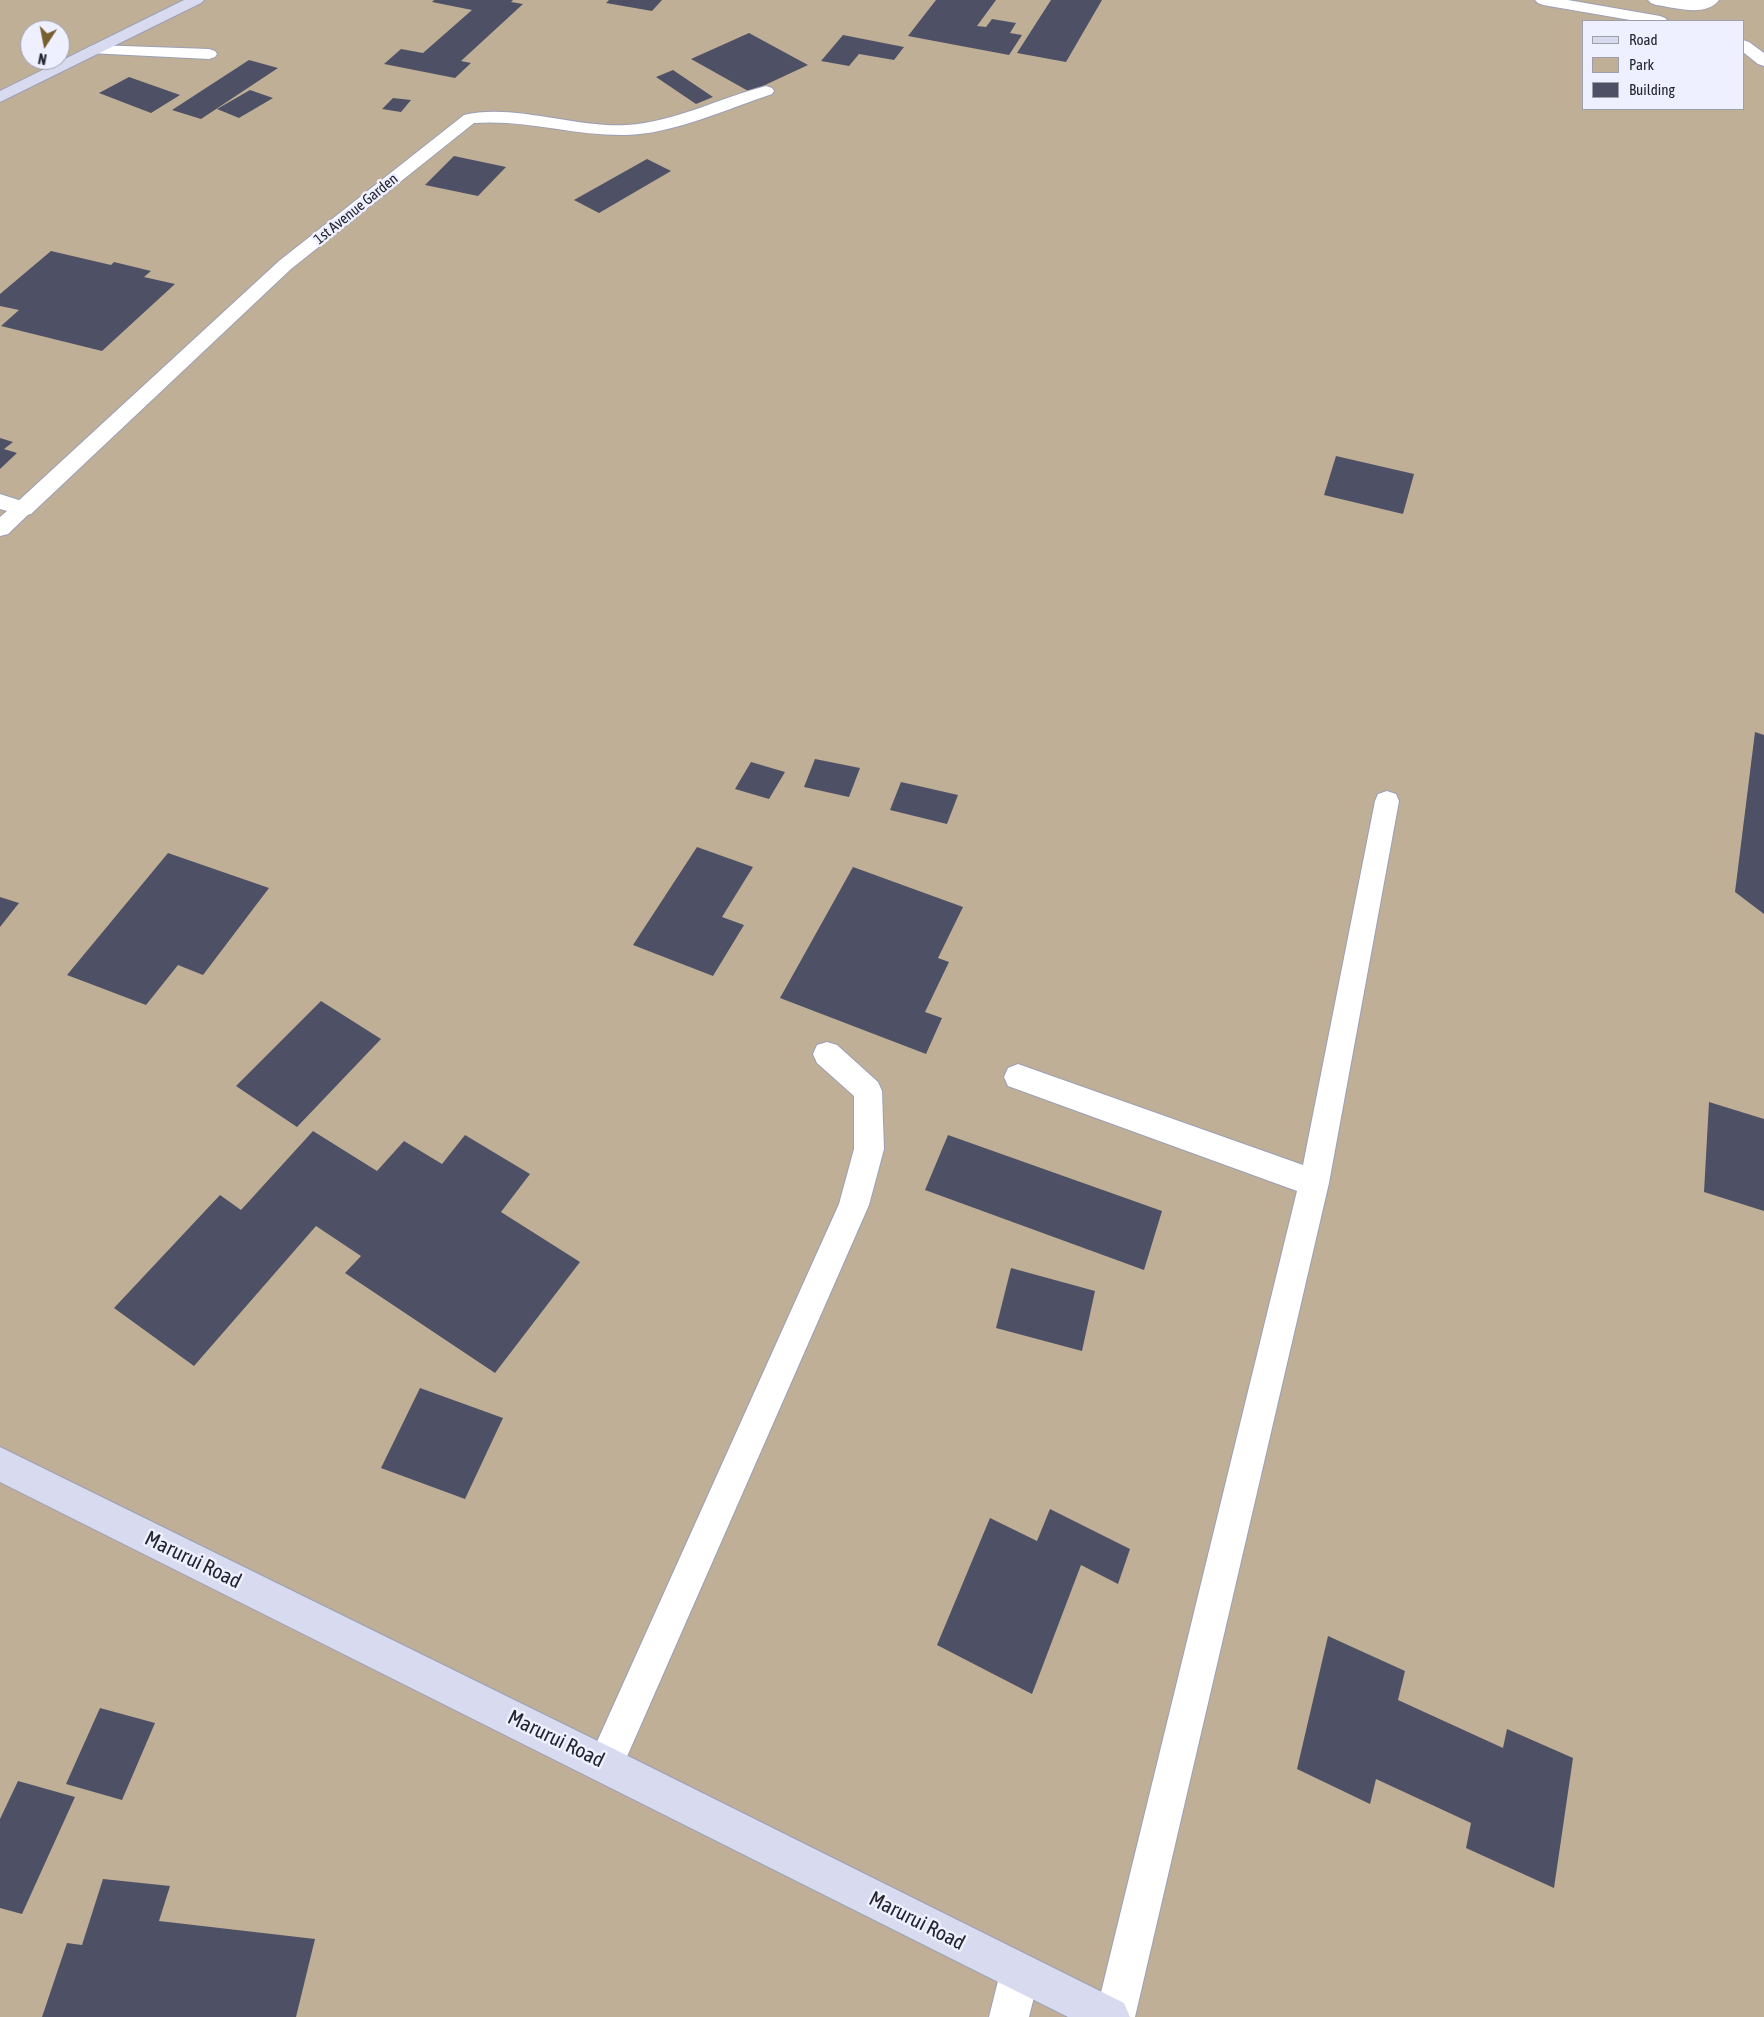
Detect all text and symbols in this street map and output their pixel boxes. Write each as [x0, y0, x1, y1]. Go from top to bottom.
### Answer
north arrow [20, 20, 70, 70]
legend [1582, 20, 1744, 110]
text: Road [1629, 31, 1658, 48]
text: N [37, 50, 48, 67]
text: Park [1629, 56, 1654, 73]
text: Building [1629, 81, 1675, 98]
street label: 1st Avenue Garden [310, 170, 402, 248]
street label: Marurui Road [141, 1526, 245, 1594]
street label: Marurui Road [504, 1705, 608, 1773]
street label: Marurui Road [865, 1886, 969, 1956]

